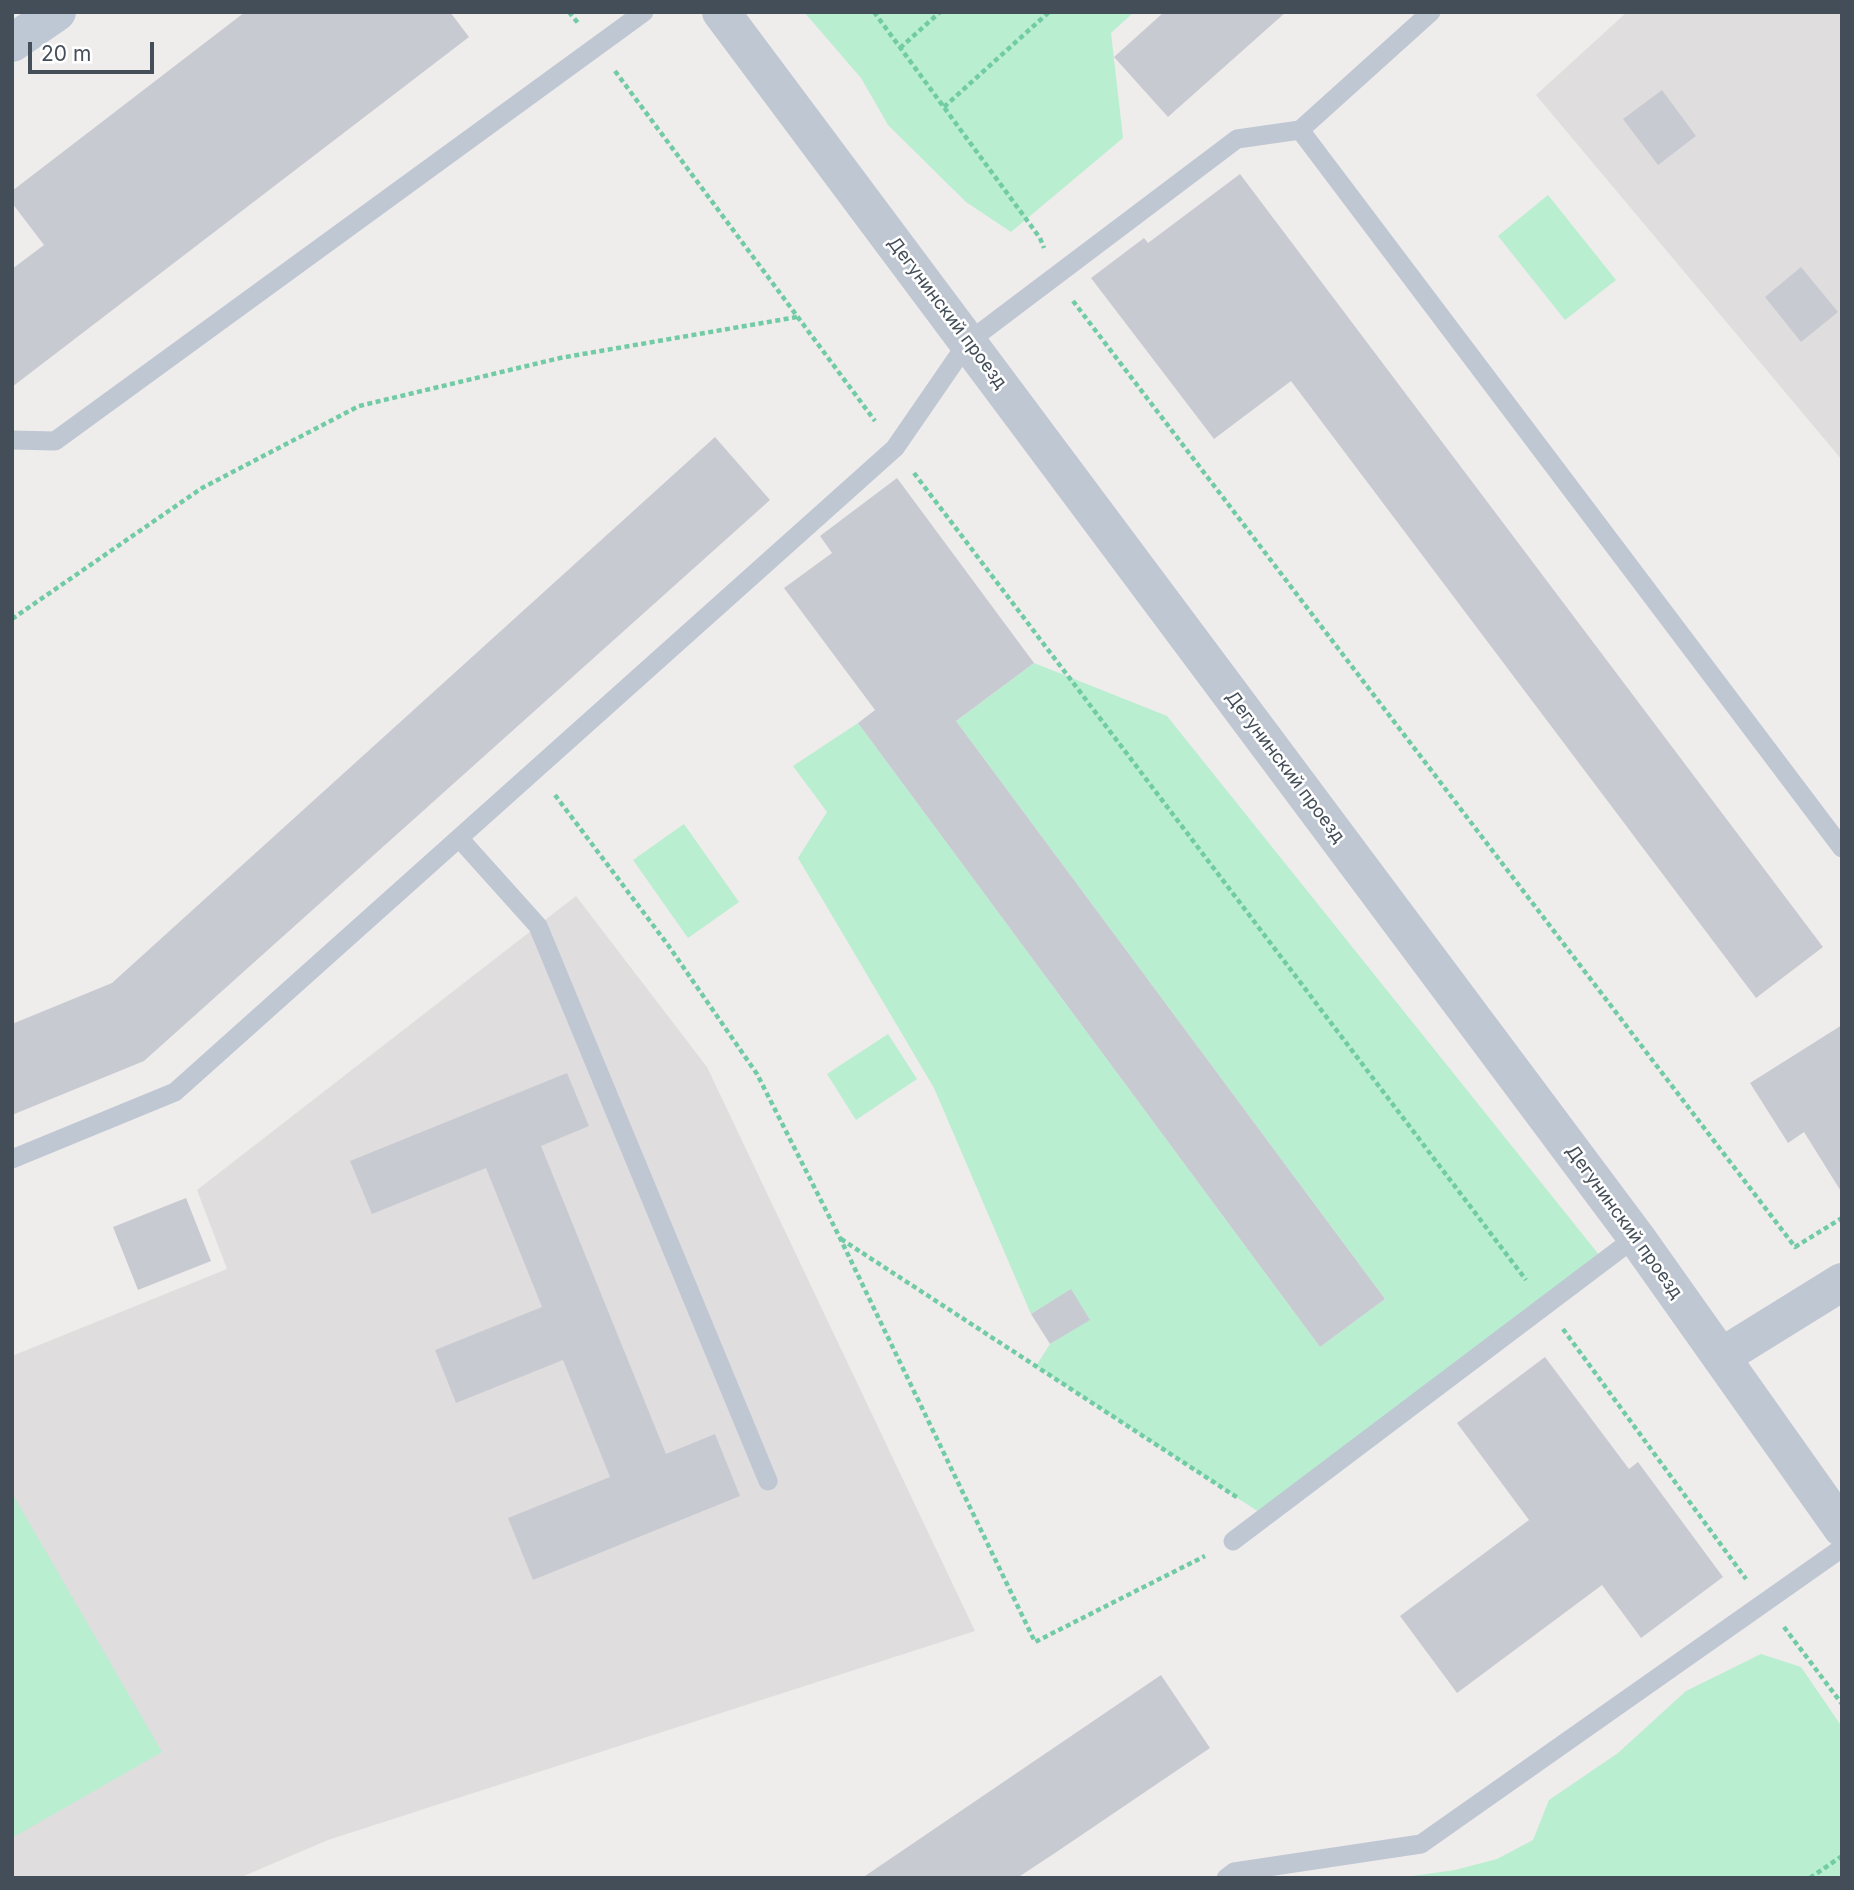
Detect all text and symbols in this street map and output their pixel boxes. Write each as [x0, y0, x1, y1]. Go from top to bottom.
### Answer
scale bar [32, 28, 158, 72]
text: 20 m [41, 41, 91, 66]
street label: Дегунинский проезд [883, 233, 1011, 393]
street label: Дегунинский проезд [1221, 687, 1349, 847]
street label: Дегунинский проезд [1561, 1141, 1687, 1303]

